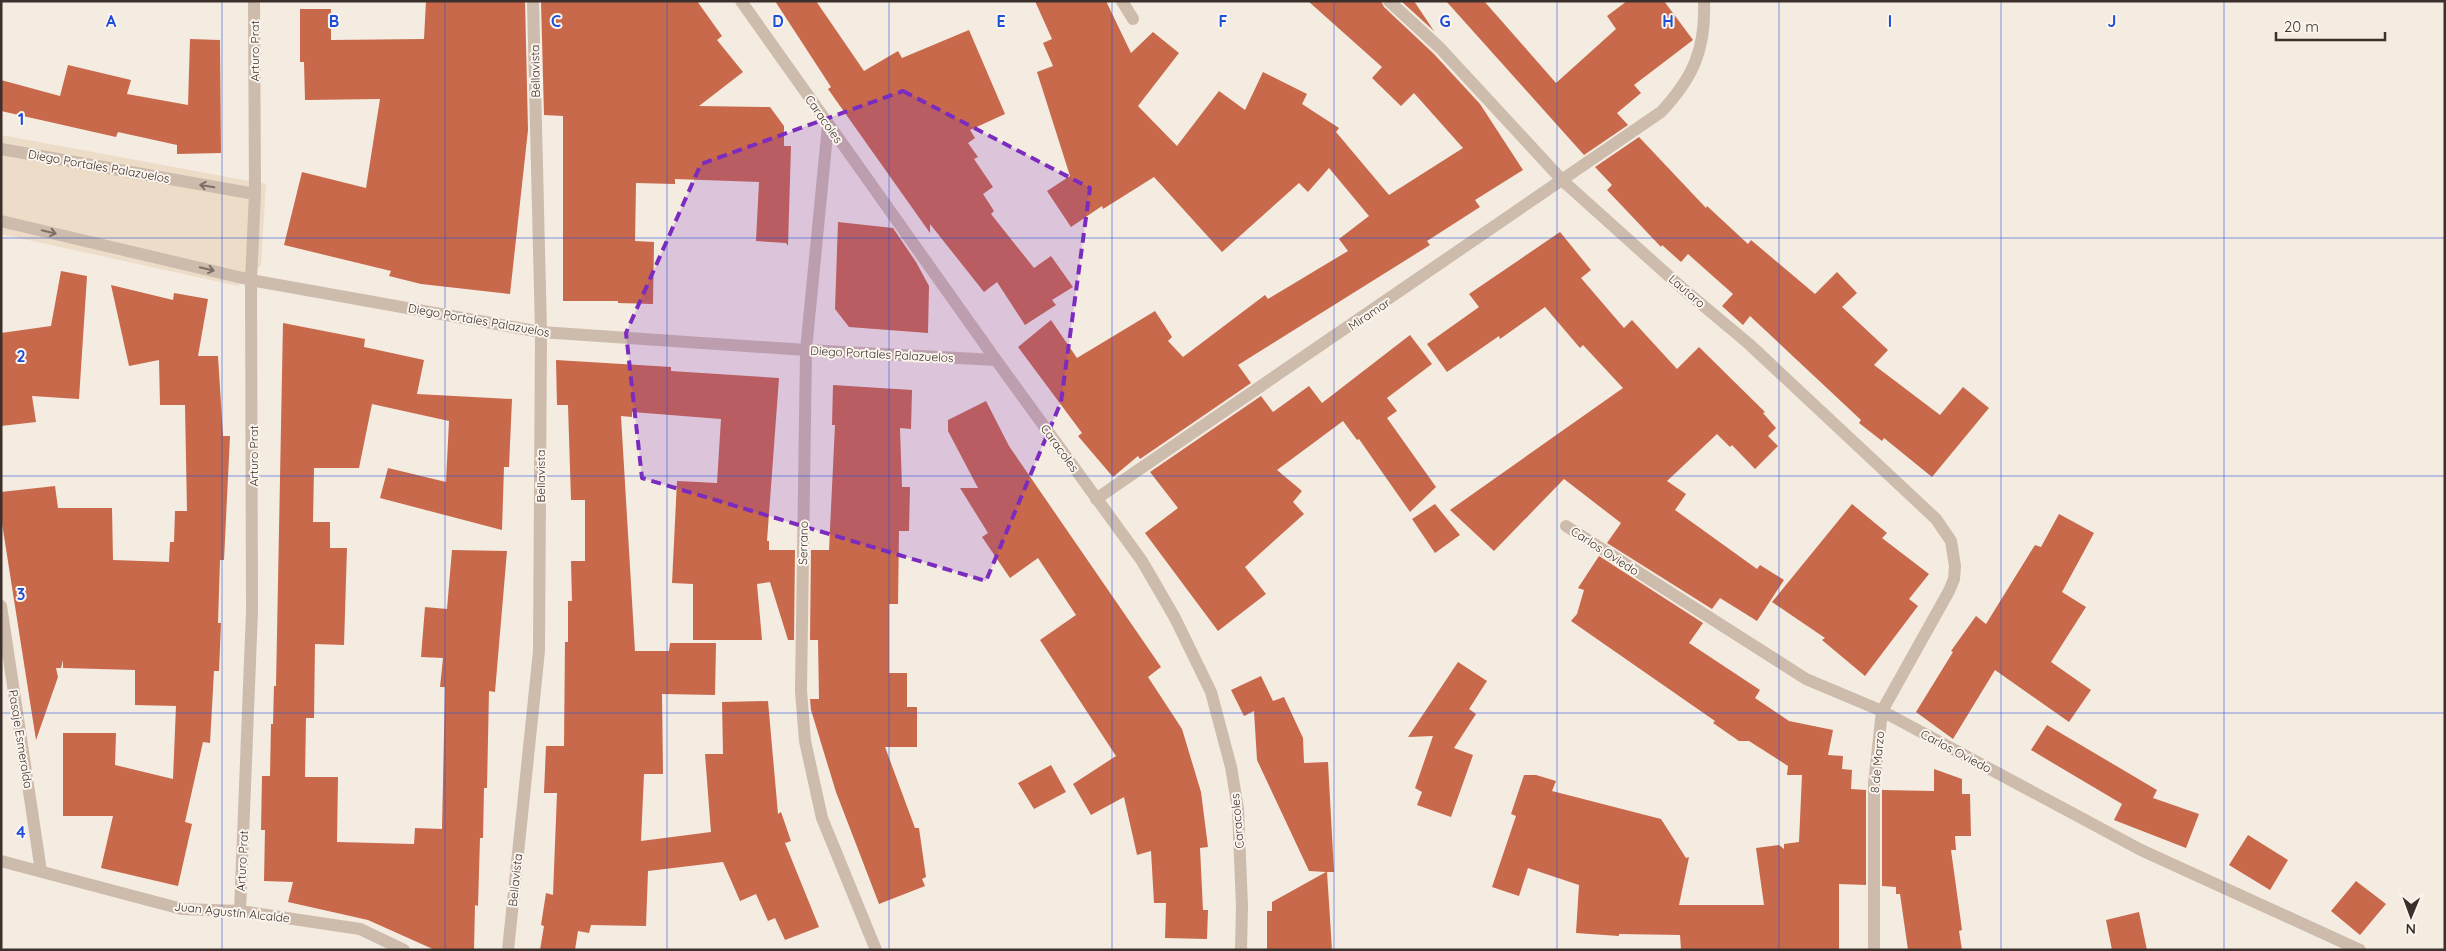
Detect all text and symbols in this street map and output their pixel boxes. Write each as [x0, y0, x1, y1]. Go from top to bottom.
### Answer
scale bar [2276, 10, 2385, 42]
text: A [106, 11, 117, 31]
text: B [329, 11, 339, 31]
text: C [551, 11, 561, 31]
text: D [772, 11, 784, 31]
text: E [996, 11, 1006, 31]
text: F [1219, 11, 1228, 31]
text: G [1439, 11, 1451, 31]
text: H [1662, 11, 1674, 31]
text: I [1888, 11, 1892, 31]
text: J [2108, 11, 2116, 31]
text: 20 m [2284, 17, 2319, 36]
street label: Arturo Prat [247, 20, 262, 82]
street label: Bellavista [527, 44, 543, 98]
street label: Caracoles [802, 92, 846, 146]
text: 1 [18, 109, 24, 129]
street label: Diego Portales Palazuelos [27, 146, 171, 186]
one-way arrow [200, 180, 216, 190]
one-way arrow [40, 228, 56, 237]
one-way arrow [198, 265, 214, 274]
street label: Lautaro [1666, 271, 1708, 311]
street label: Miramar [1345, 294, 1393, 333]
street label: Diego Portales Palazuelos [407, 300, 551, 340]
street label: Diego Portales Palazuelos [810, 343, 954, 365]
text: 2 [16, 346, 26, 366]
street label: Caracoles [1038, 421, 1083, 475]
street label: Arturo Prat [246, 425, 261, 487]
street label: Bellavista [533, 449, 548, 503]
street label: Serrano [795, 521, 811, 565]
street label: Carlos Oviedo [1568, 523, 1642, 579]
text: 3 [17, 584, 25, 604]
street label: Pasaje Esmeralda [6, 689, 36, 789]
street label: Carlos Oviedo [1918, 726, 1994, 776]
street label: 8 de Marzo [1867, 731, 1887, 793]
street label: Caracoles [1227, 792, 1247, 849]
text: 4 [16, 822, 26, 842]
street label: Arturo Prat [233, 830, 251, 892]
street label: Bellavista [505, 853, 525, 907]
north arrow [2386, 891, 2436, 941]
street label: Juan Agustín Alcalde [173, 898, 291, 926]
text: N [2405, 920, 2416, 938]

